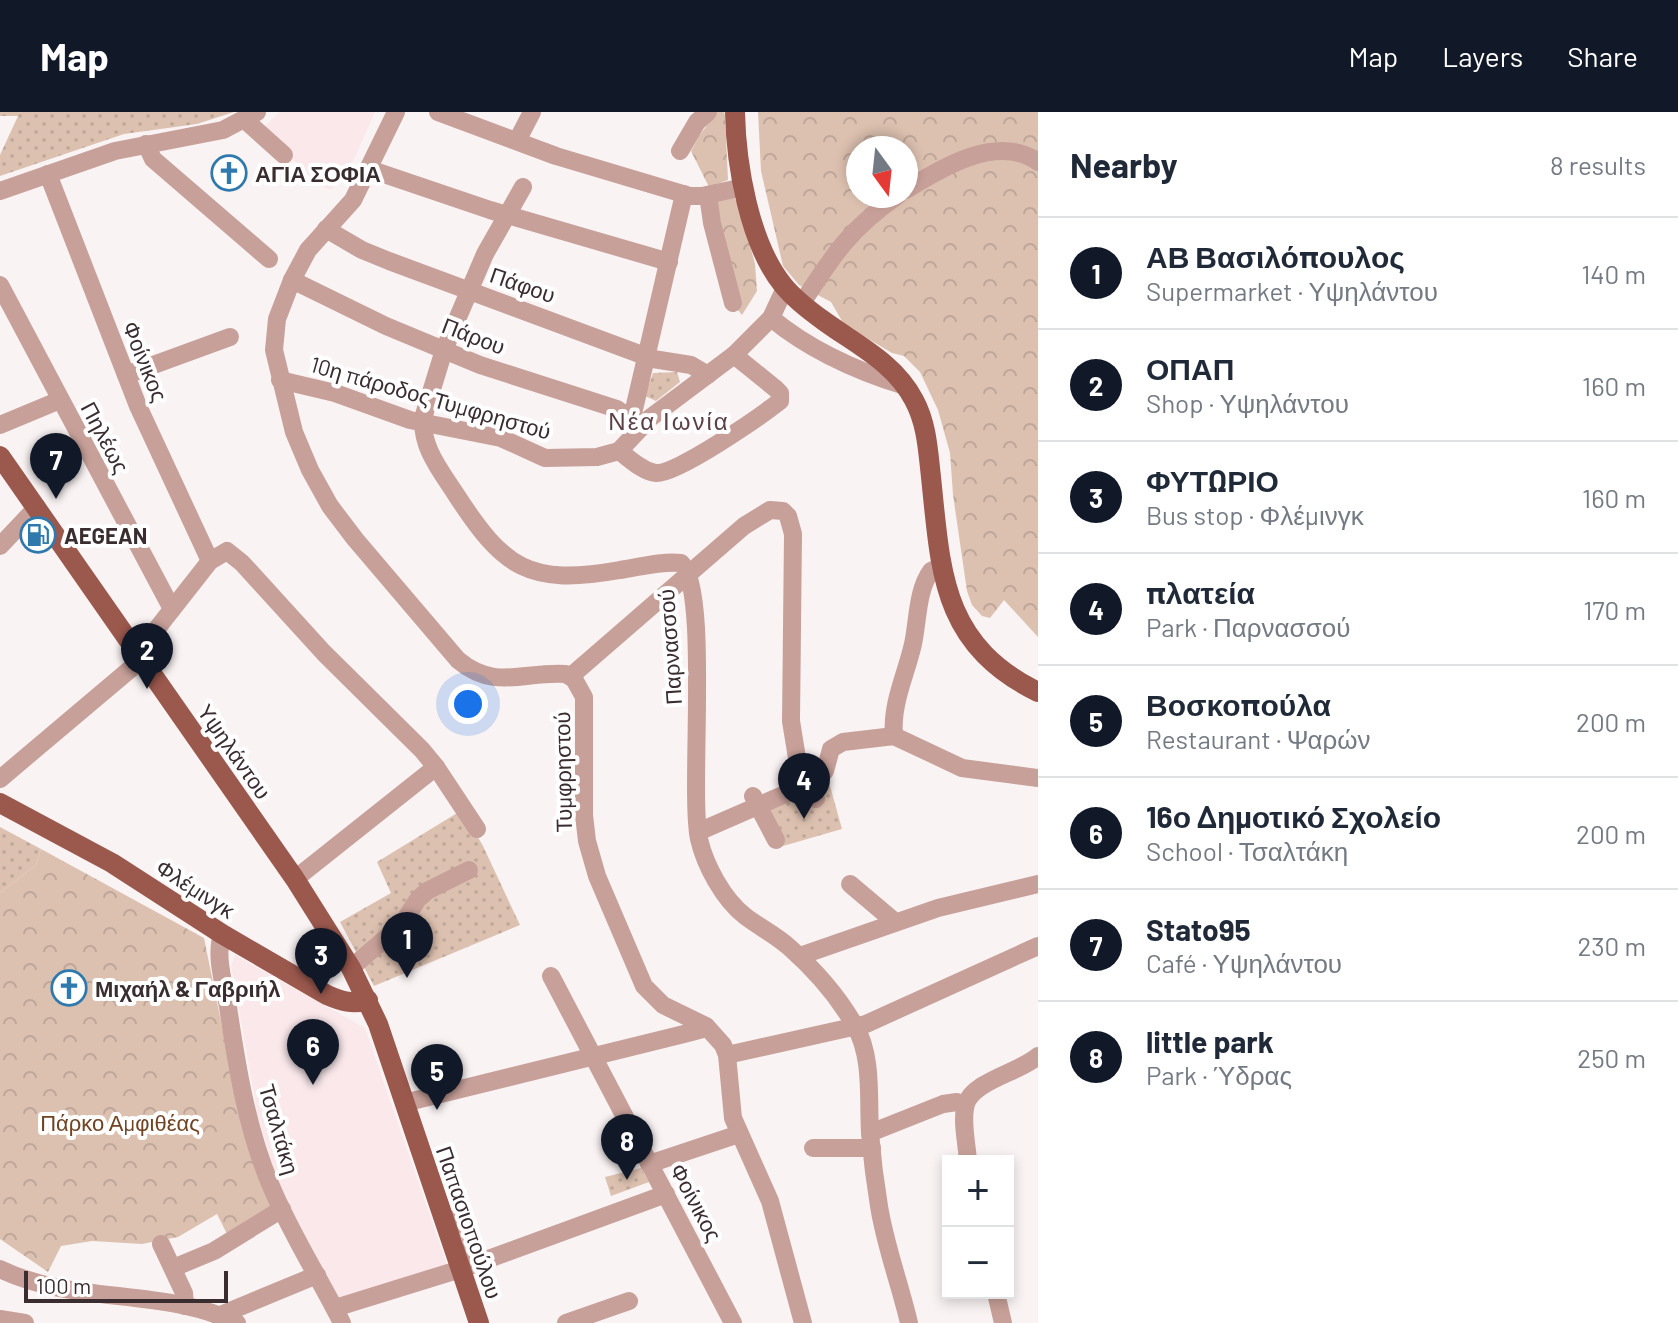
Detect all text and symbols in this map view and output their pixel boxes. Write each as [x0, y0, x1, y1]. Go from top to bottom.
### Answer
text: Map [40, 33, 109, 79]
text: Map [1348, 39, 1398, 73]
text: Layers [1442, 39, 1523, 73]
text: Share [1567, 39, 1638, 73]
north arrow [846, 136, 918, 208]
text: Nearby [1070, 144, 1178, 185]
text: 8 results [1550, 149, 1646, 180]
church icon: ΑΓΙΑ ΣΟΦΙΑ [210, 154, 248, 192]
place label: ΑΓΙΑ ΣΟΦΙΑ [255, 160, 381, 186]
text: ΑΒ Βασιλόπουλος [1146, 238, 1405, 274]
text: 1 [1091, 258, 1101, 289]
text: 140 m [1581, 258, 1646, 289]
street label: Πάφου [487, 261, 559, 308]
text: Supermarket · Υψηλάντου [1146, 275, 1438, 306]
street label: Πάρου [438, 311, 509, 360]
street label: Φοίνικος [118, 317, 174, 405]
street label: 10η πάροδος Τυμφρηστού [308, 350, 554, 445]
text: ΟΠΑΠ [1146, 350, 1234, 386]
text: 2 [1089, 370, 1103, 401]
text: 160 m [1582, 370, 1646, 401]
text: Shop · Υψηλάντου [1146, 387, 1349, 418]
street label: Πηλέως [76, 397, 135, 477]
district label: Νέα Ιωνία [608, 406, 730, 435]
pin: 7 [30, 433, 82, 499]
text: ΦΥΤΩΡΙΟ [1146, 462, 1279, 498]
text: 3 [1089, 482, 1103, 513]
text: 160 m [1582, 482, 1646, 513]
text: Bus stop · Φλέμινγκ [1146, 499, 1364, 530]
fuel station icon: AEGEAN [19, 516, 57, 554]
place label: AEGEAN [64, 522, 147, 548]
text: πλατεία [1146, 574, 1255, 610]
street label: Παρνασσού [652, 588, 687, 706]
text: 4 [1088, 594, 1104, 625]
text: 170 m [1583, 594, 1646, 625]
text: Park · Παρνασσού [1146, 611, 1350, 642]
pin: 2 [121, 623, 173, 689]
your location [448, 684, 488, 724]
text: Βοσκοπούλα [1146, 686, 1331, 722]
street label: Υψηλάντου [192, 699, 277, 804]
text: 5 [1089, 706, 1103, 737]
text: 200 m [1576, 706, 1646, 737]
street label: Τυμφρηστού [548, 711, 577, 833]
text: Restaurant · Ψαρών [1146, 723, 1371, 754]
pin: 4 [778, 753, 830, 819]
text: 16ο Δημοτικό Σχολείο [1146, 798, 1441, 834]
text: 6 [1089, 818, 1103, 849]
text: 200 m [1576, 818, 1646, 849]
text: School · Τσαλτάκη [1146, 835, 1348, 866]
street label: Φλέμινγκ [151, 853, 241, 924]
text: Stato95 [1146, 911, 1251, 947]
pin: 1 [381, 912, 433, 978]
pin: 3 [295, 928, 347, 994]
text: 7 [1090, 930, 1102, 961]
text: 230 m [1577, 930, 1646, 961]
text: Café · Υψηλάντου [1146, 947, 1342, 978]
church icon: Μιχαήλ & Γαβριήλ [50, 969, 88, 1007]
place label: Μιχαήλ & Γαβριήλ [95, 975, 280, 1002]
pin: 6 [287, 1019, 339, 1085]
text: little park [1146, 1023, 1274, 1059]
text: 8 [1089, 1042, 1103, 1073]
text: 250 m [1577, 1042, 1646, 1073]
pin: 5 [411, 1044, 463, 1110]
text: Park · Ύδρας [1146, 1059, 1292, 1090]
street label: Τσαλτάκη [254, 1081, 305, 1177]
park label: Πάρκο Αμφιθέας [40, 1109, 200, 1136]
pin: 8 [601, 1114, 653, 1180]
street label: Παπασιοπούλου [432, 1142, 508, 1302]
map controls [942, 1155, 1014, 1299]
button: + [942, 1155, 1014, 1227]
street label: Φοίνικος [666, 1159, 728, 1245]
button: − [942, 1227, 1014, 1299]
scale bar [24, 1267, 228, 1303]
text: 100 m [36, 1272, 91, 1298]

